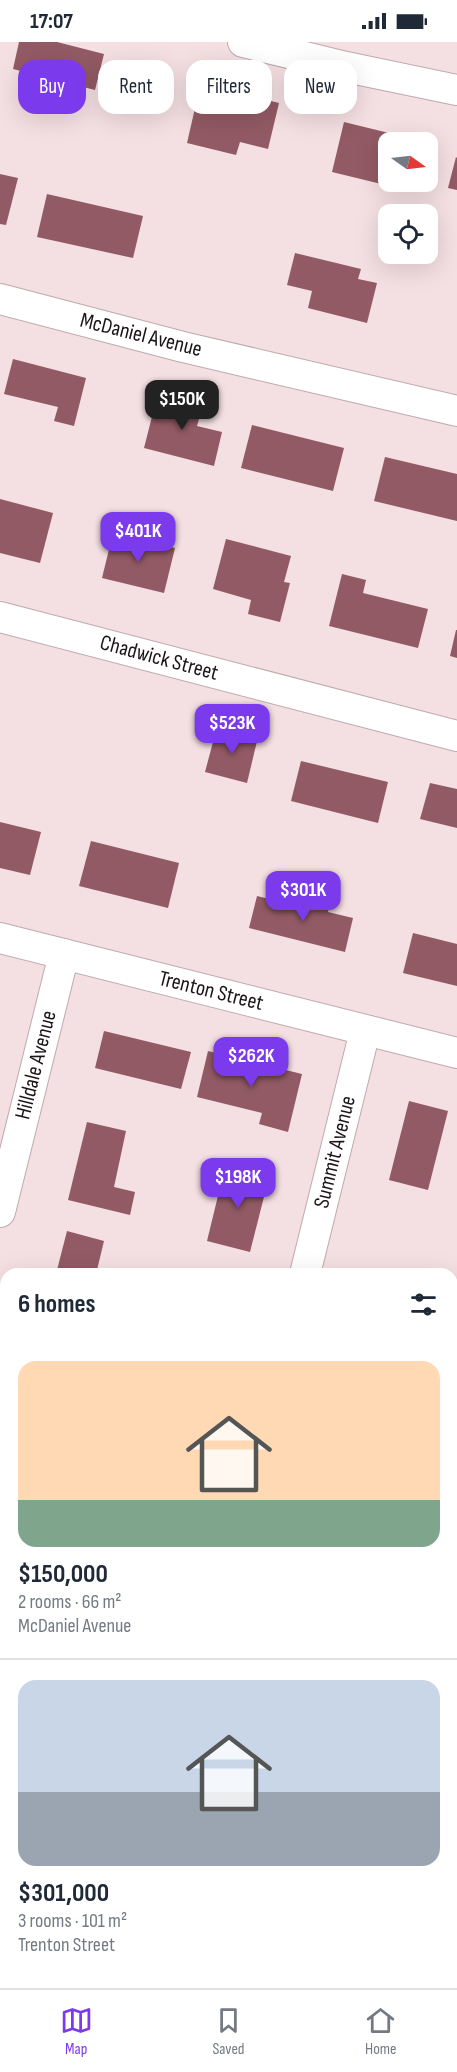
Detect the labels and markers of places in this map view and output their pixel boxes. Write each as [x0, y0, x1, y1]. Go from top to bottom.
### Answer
pin: $150K [140, 380, 224, 431]
pin: $401K [96, 512, 180, 563]
pin: $523K [190, 704, 274, 755]
pin: $301K [261, 871, 345, 922]
pin: $262K [209, 1037, 293, 1088]
pin: $198K [196, 1158, 280, 1209]

